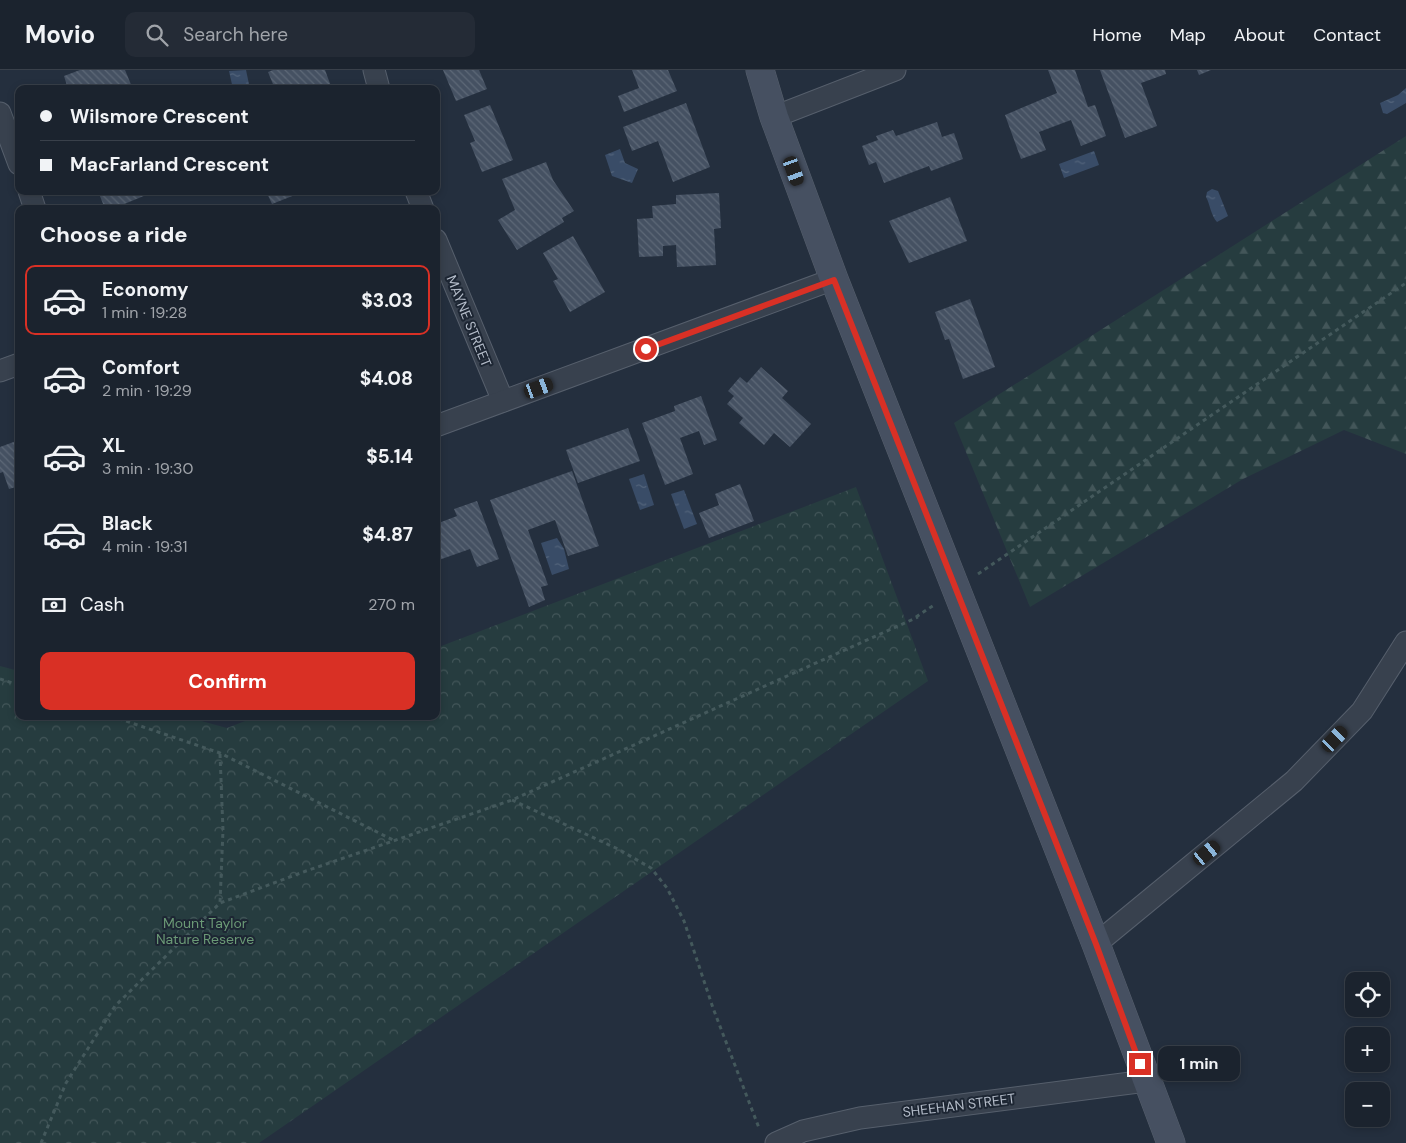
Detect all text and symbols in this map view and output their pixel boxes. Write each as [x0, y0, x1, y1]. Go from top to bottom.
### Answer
search box [125, 12, 475, 57]
text: Movio [25, 19, 95, 50]
icon: search [143, 21, 171, 49]
text: Search here [183, 22, 288, 47]
text: Home [1092, 23, 1142, 47]
text: Map [1170, 23, 1206, 47]
text: About [1234, 23, 1285, 47]
text: Contact [1313, 23, 1381, 47]
text: Wilsmore Crescent [70, 104, 249, 129]
text: MacFarland Crescent [70, 152, 269, 177]
car [781, 154, 806, 188]
text: Choose a ride [40, 220, 188, 249]
street label: MAYNE STREET [442, 273, 496, 370]
text: Economy [102, 277, 189, 302]
icon: car [42, 278, 87, 323]
text: $3.03 [361, 288, 413, 313]
text: 1 min · 19:28 [102, 302, 187, 323]
route start [635, 338, 657, 360]
text: Comfort [102, 355, 180, 380]
icon: car [42, 356, 87, 401]
text: $4.08 [360, 366, 413, 391]
car [522, 376, 555, 400]
text: 2 min · 19:29 [102, 380, 192, 401]
text: XL [102, 433, 125, 458]
icon: car [42, 434, 87, 479]
text: $5.14 [366, 444, 413, 469]
text: 3 min · 19:30 [102, 458, 193, 479]
text: Black [102, 511, 153, 536]
icon: car [42, 512, 87, 557]
text: $4.87 [362, 522, 413, 547]
text: 4 min · 19:31 [102, 536, 187, 557]
icon: cash [40, 591, 68, 619]
text: Cash [80, 592, 124, 617]
text: 270 m [368, 594, 415, 615]
button: Confirm [40, 652, 415, 710]
car [1319, 723, 1350, 755]
car [1190, 838, 1223, 868]
park label: Mount Taylor Nature Reserve [156, 914, 254, 948]
map controls [1345, 972, 1390, 1127]
button: locate [1345, 972, 1390, 1017]
button: + [1345, 1027, 1390, 1072]
callout: 1 min [1158, 1046, 1240, 1082]
route end [1129, 1053, 1151, 1075]
text: 1 min [1180, 1053, 1218, 1074]
button: − [1345, 1082, 1390, 1127]
street label: SHEEHAN STREET [902, 1089, 1017, 1121]

